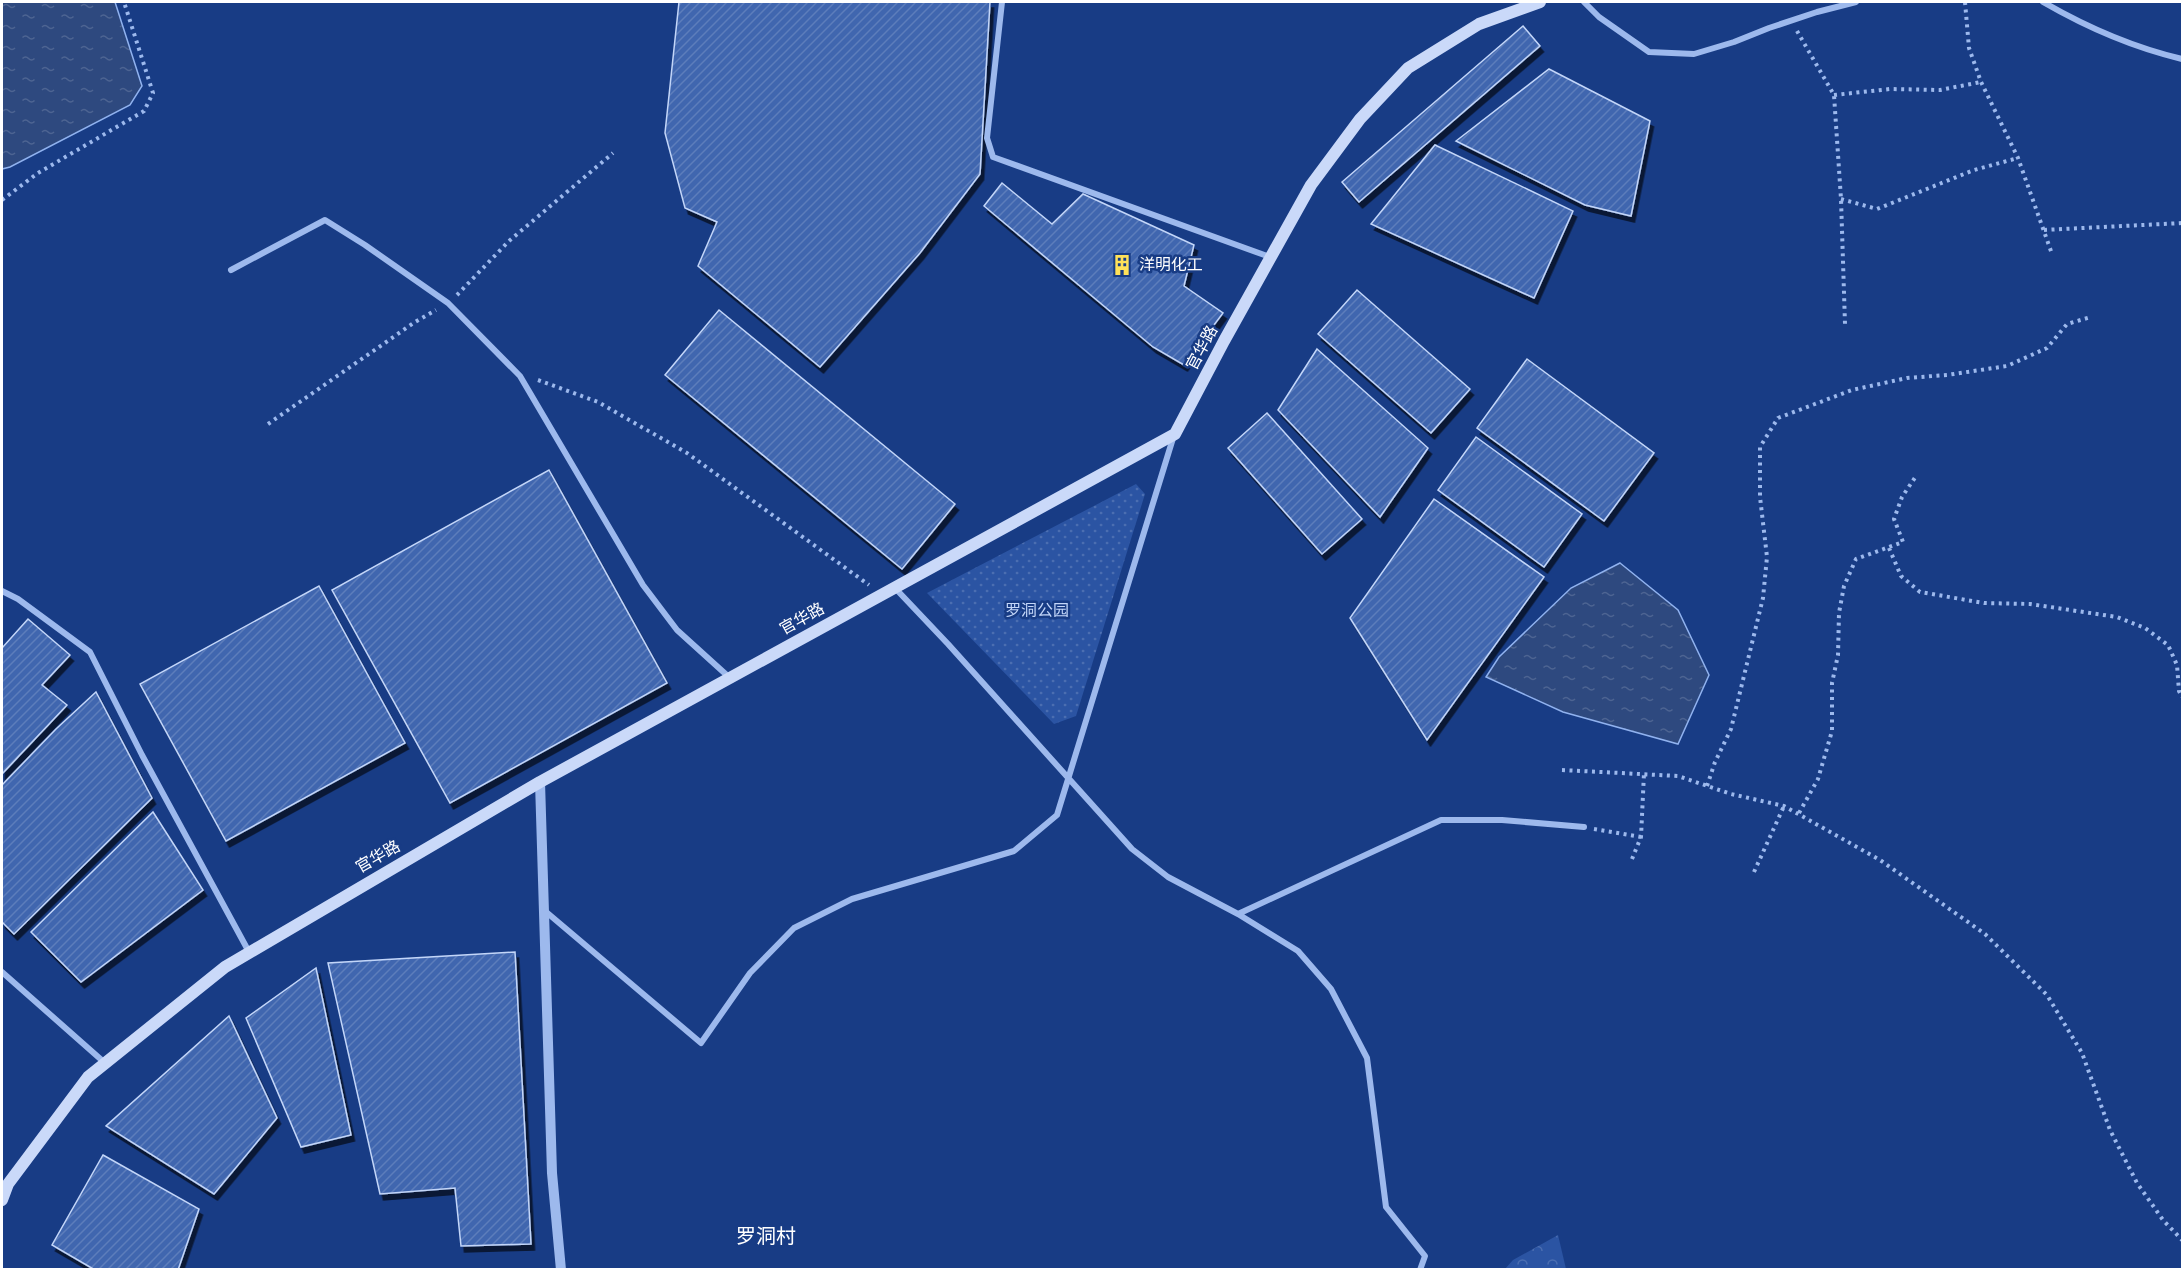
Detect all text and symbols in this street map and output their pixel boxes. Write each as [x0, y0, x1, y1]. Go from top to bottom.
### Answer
building icon: 洋明化工 [1110, 253, 1134, 277]
place label: 洋明化工 [1139, 255, 1203, 275]
street label: 官华路 [1182, 322, 1222, 374]
street label: 官华路 [776, 599, 828, 639]
park label: 罗洞公园 [1005, 601, 1069, 621]
street label: 官华路 [352, 836, 404, 878]
district label: 罗洞村 [736, 1224, 796, 1249]

